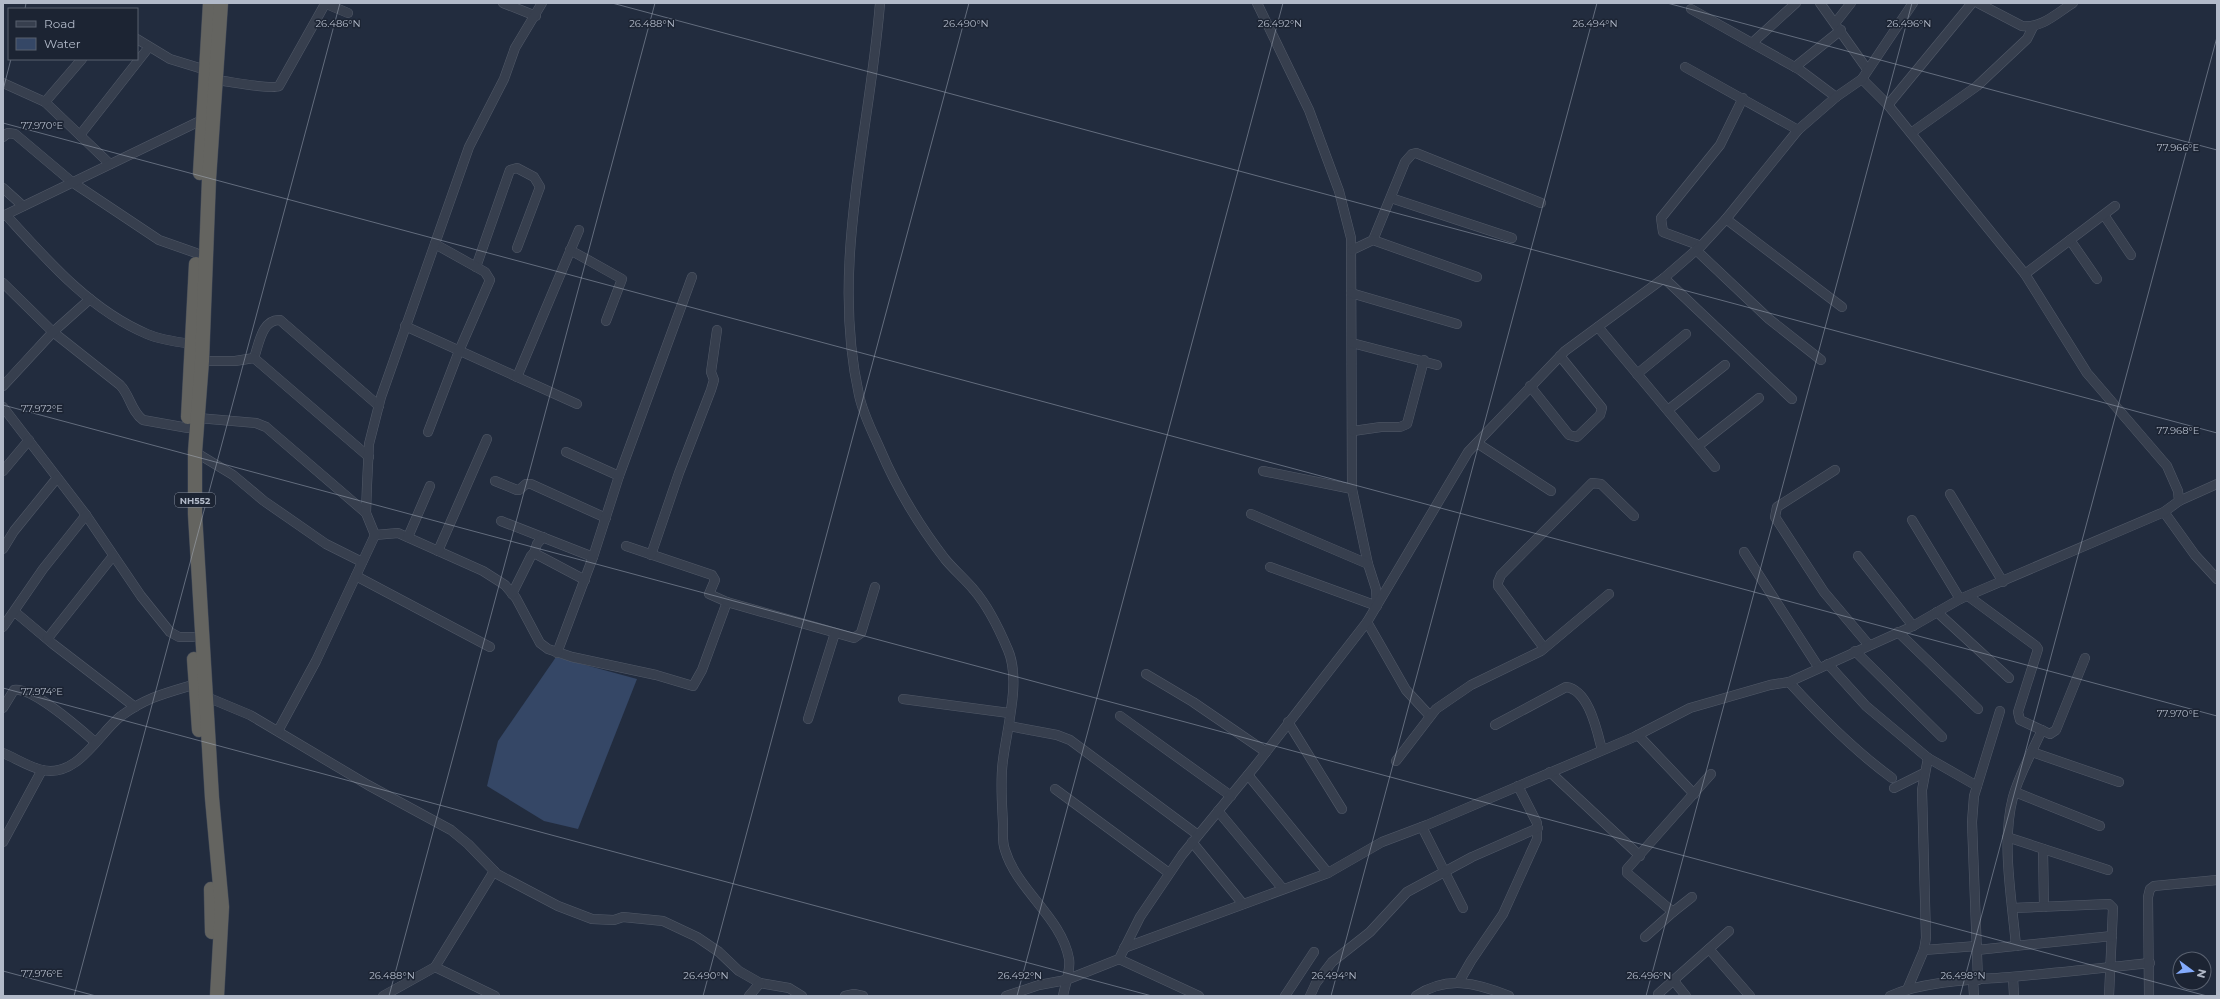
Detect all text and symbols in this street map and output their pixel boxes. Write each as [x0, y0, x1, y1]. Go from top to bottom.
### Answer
legend [8, 8, 138, 60]
text: Road [44, 16, 75, 31]
text: 26.486°N [315, 17, 361, 30]
text: 26.488°N [629, 17, 675, 30]
text: 26.490°N [943, 17, 989, 30]
text: 26.492°N [1258, 17, 1302, 30]
text: 26.494°N [1572, 17, 1618, 30]
text: 26.496°N [1887, 17, 1931, 30]
text: Water [44, 36, 81, 51]
text: 77.970°E [21, 119, 64, 132]
text: 77.966°E [2157, 141, 2199, 154]
text: 77.972°E [21, 402, 63, 415]
text: 77.968°E [2157, 424, 2200, 437]
road number: NH552 [175, 493, 215, 507]
text: 77.974°E [21, 685, 63, 698]
text: 77.970°E [2157, 707, 2200, 720]
north arrow [2172, 951, 2212, 991]
text: 77.976°E [21, 967, 63, 980]
text: N [2194, 967, 2210, 980]
text: 26.488°N [369, 969, 415, 982]
text: 26.490°N [683, 969, 729, 982]
text: 26.492°N [998, 969, 1042, 982]
text: 26.494°N [1311, 969, 1357, 982]
text: 26.496°N [1627, 969, 1671, 982]
text: 26.498°N [1940, 969, 1986, 982]

